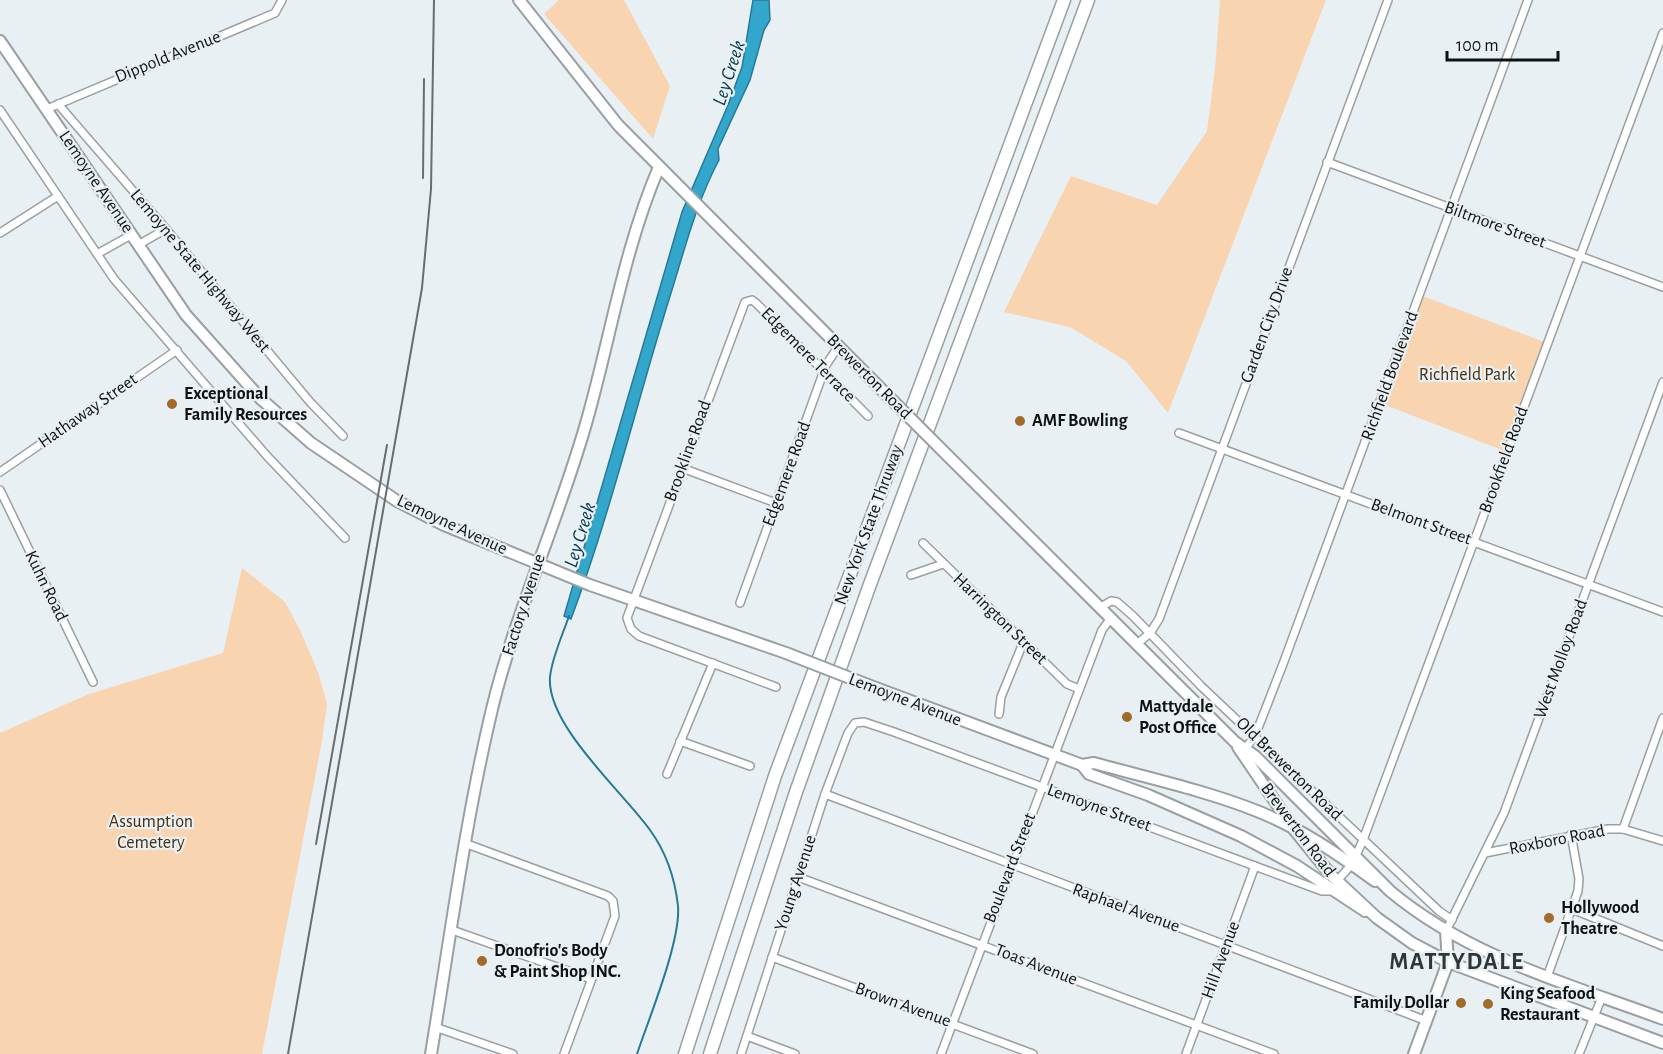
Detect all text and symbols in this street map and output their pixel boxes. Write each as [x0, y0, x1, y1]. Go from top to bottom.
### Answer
scale bar [1447, 24, 1558, 62]
street label: Dippold Avenue [113, 28, 223, 86]
text: 100 m [1456, 37, 1499, 55]
water label: Ley Creek [709, 38, 749, 108]
street label: Lemoyne Avenue [55, 128, 137, 236]
street label: Lemoyne State Highway West [127, 186, 274, 356]
street label: Biltmore Street [1442, 198, 1548, 252]
street label: Garden City Drive [1238, 265, 1296, 385]
street label: Edgemere Terrace [757, 304, 859, 406]
street label: Richfield Boulevard [1358, 309, 1422, 443]
street label: Brewerton Road [823, 331, 915, 423]
park label: Richfield Park [1419, 366, 1516, 384]
street label: Hathaway Street [35, 370, 141, 452]
place label: Exceptional Family Resources [184, 385, 307, 424]
marker: Exceptional Family Resources [165, 397, 179, 411]
street label: Brookline Road [661, 398, 715, 504]
street label: Brookfield Road [1476, 404, 1532, 516]
place label: AMF Bowling [1032, 412, 1129, 430]
marker: AMF Bowling [1013, 414, 1027, 428]
street label: Edgemere Road [760, 419, 814, 529]
street label: New York State Thruway [832, 442, 906, 607]
street label: Lemoyne Avenue [394, 492, 510, 558]
street label: Belmont Street [1368, 495, 1474, 549]
water label: Ley Creek [561, 500, 599, 570]
street label: Kuhn Road [21, 548, 71, 624]
street label: Factory Avenue [499, 552, 549, 658]
street label: Harrington Street [950, 570, 1051, 668]
street label: West Molloy Road [1531, 597, 1591, 721]
street label: Lemoyne Avenue [846, 670, 964, 730]
place label: Mattydale Post Office [1139, 698, 1217, 737]
marker: Mattydale Post Office [1120, 710, 1134, 724]
street label: Old Brewerton Road [1232, 714, 1346, 824]
street label: Brewerton Road [1257, 780, 1339, 880]
street label: Lemoyne Street [1045, 781, 1154, 835]
street label: Boulevard Street [981, 810, 1039, 925]
park label: Assumption Cemetery [109, 813, 193, 852]
street label: Roxboro Road [1508, 822, 1606, 858]
street label: Young Avenue [772, 833, 820, 933]
street label: Raphael Avenue [1070, 880, 1182, 936]
place label: Hollywood Theatre [1561, 899, 1640, 938]
marker: Hollywood Theatre [1542, 911, 1556, 925]
street label: Hill Avenue [1199, 919, 1243, 1001]
street label: Toas Avenue [992, 941, 1080, 989]
place label: Donofrio's Body & Paint Shop INC. [494, 942, 621, 981]
district label: MATTYDALE [1389, 950, 1525, 974]
marker: Donofrio's Body & Paint Shop INC. [475, 954, 489, 968]
street label: Brown Avenue [853, 979, 953, 1031]
place label: King Seafood Restaurant [1500, 985, 1596, 1024]
place label: Family Dollar [1353, 994, 1450, 1012]
marker: Family Dollar [1454, 996, 1468, 1010]
marker: King Seafood Restaurant [1481, 997, 1495, 1011]

